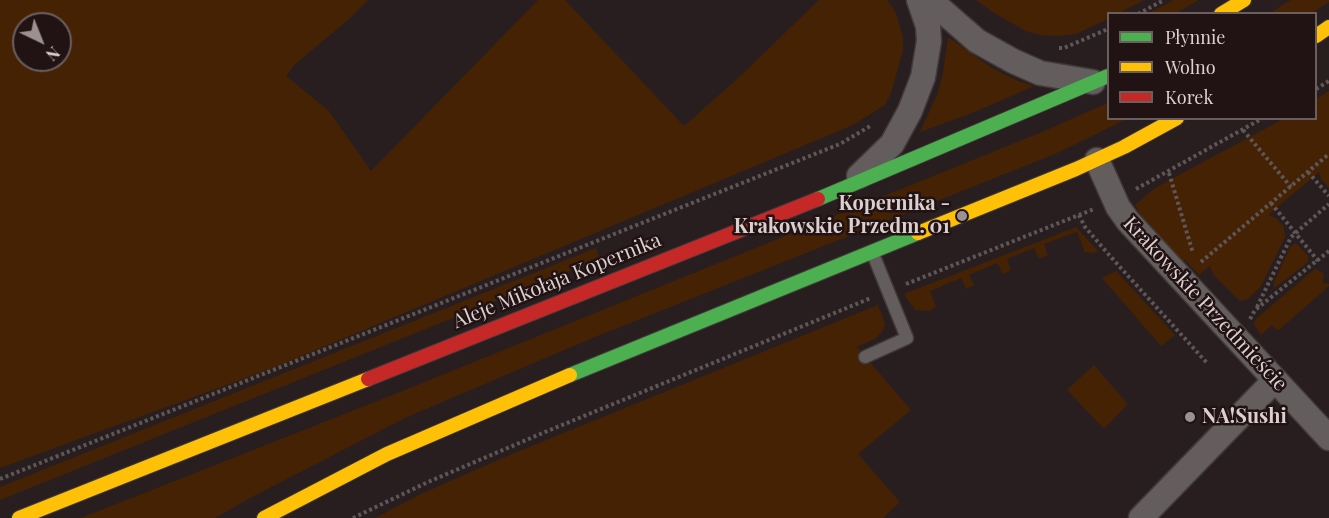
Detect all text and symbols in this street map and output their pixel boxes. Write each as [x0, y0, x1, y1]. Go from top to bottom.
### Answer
north arrow [12, 12, 72, 72]
legend [1107, 12, 1317, 120]
text: Płynnie [1165, 25, 1225, 49]
text: N [42, 42, 65, 66]
text: Wolno [1165, 55, 1216, 79]
text: Korek [1165, 85, 1213, 109]
place label: Kopernika - Krakowskie Przedm. 01 [734, 192, 950, 239]
marker: Kopernika - Krakowskie Przedm. 01 [955, 209, 969, 223]
street label: Krakowskie Przedmieście [1118, 212, 1292, 396]
street label: Aleje Mikołaja Kopernika [449, 228, 665, 334]
place label: NA!Sushi [1202, 405, 1287, 429]
marker: NA!Sushi [1183, 410, 1197, 424]

